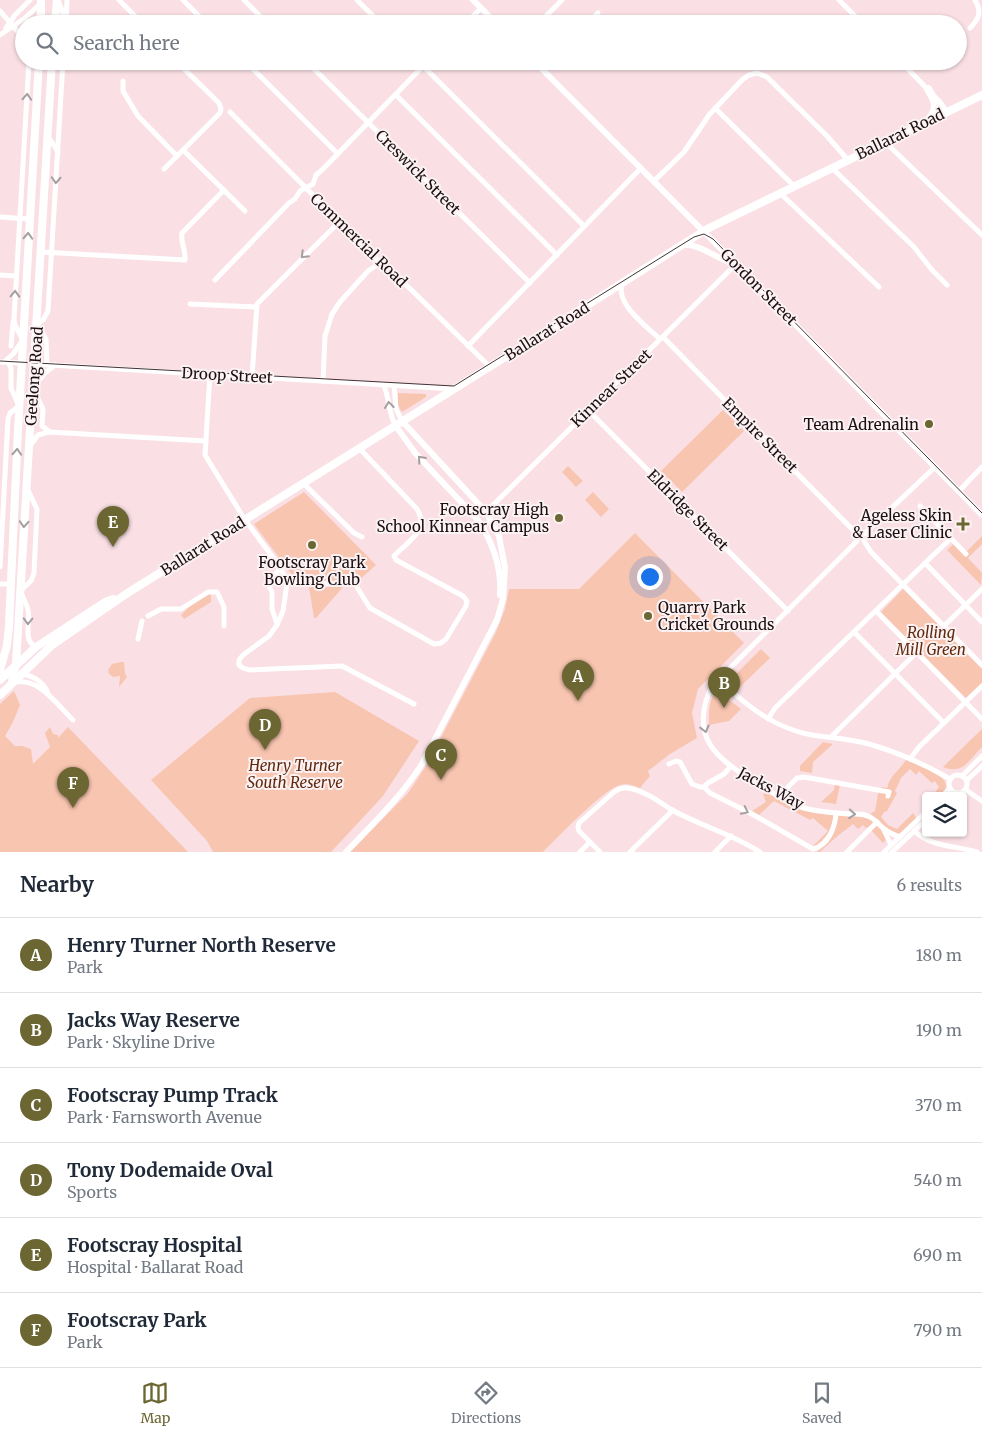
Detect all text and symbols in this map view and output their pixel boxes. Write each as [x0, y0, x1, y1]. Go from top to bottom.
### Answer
search box [15, 15, 967, 70]
icon: search [33, 29, 61, 57]
text: Search here [73, 31, 180, 55]
one-way arrow [21, 93, 32, 101]
street label: Ballarat Road [853, 104, 947, 164]
street label: Creswick Street [372, 126, 465, 219]
one-way arrow [51, 176, 62, 184]
street label: Commercial Road [307, 189, 411, 291]
one-way arrow [23, 232, 34, 240]
street label: Gordon Street [717, 245, 801, 329]
one-way arrow [301, 250, 310, 259]
one-way arrow [9, 290, 20, 298]
street label: Ballarat Road [501, 297, 593, 365]
street label: Geelong Road [21, 326, 47, 426]
street label: Kinnear Street [567, 345, 655, 431]
street label: Droop Street [181, 363, 273, 387]
street label: Empire Street [718, 393, 802, 477]
one-way arrow [384, 401, 395, 409]
place label: Team Adrenalin [803, 415, 919, 434]
marker: Team Adrenalin [923, 418, 935, 430]
one-way arrow [11, 448, 22, 456]
one-way arrow [418, 455, 427, 464]
street label: Eldridge Street [643, 465, 733, 555]
place label: Footscray High School Kinnear Campus [376, 500, 549, 536]
pin: E [97, 506, 129, 547]
place label: Ageless Skin & Laser Clinic [852, 506, 952, 542]
street label: Ballarat Road [157, 512, 249, 580]
marker: Footscray High School Kinnear Campus [553, 512, 565, 524]
marker: Ageless Skin & Laser Clinic [956, 517, 970, 531]
one-way arrow [19, 520, 30, 528]
marker: Footscray Park Bowling Club [306, 539, 318, 551]
place label: Footscray Park Bowling Club [258, 553, 366, 589]
your location [637, 564, 663, 590]
place label: Quarry Park Cricket Grounds [658, 598, 774, 634]
marker: Quarry Park Cricket Grounds [642, 610, 654, 622]
one-way arrow [23, 617, 34, 625]
park label: Rolling Mill Green [895, 623, 966, 659]
pin: A [562, 660, 594, 701]
pin: B [708, 667, 740, 708]
pin: D [249, 709, 281, 750]
one-way arrow [699, 725, 710, 733]
pin: C [425, 739, 457, 780]
park label: Henry Turner South Reserve [247, 756, 343, 792]
street label: Jacks Way [734, 762, 807, 813]
pin: F [57, 767, 89, 808]
map controls [922, 792, 967, 837]
button: layers [922, 792, 967, 837]
one-way arrow [740, 805, 749, 815]
one-way arrow [849, 808, 857, 819]
text: Nearby [20, 871, 94, 898]
text: 6 results [897, 875, 962, 895]
text: Henry Turner North Reserve [67, 933, 336, 957]
text: A [30, 945, 42, 965]
text: 180 m [916, 945, 962, 965]
text: Park [67, 957, 103, 977]
text: Jacks Way Reserve [67, 1008, 240, 1032]
text: B [30, 1020, 42, 1040]
text: 190 m [916, 1020, 962, 1040]
text: Park · Skyline Drive [67, 1032, 215, 1052]
text: Footscray Pump Track [67, 1083, 278, 1107]
text: C [31, 1095, 41, 1115]
text: 370 m [915, 1095, 962, 1115]
text: Park · Farnsworth Avenue [67, 1107, 262, 1127]
text: Tony Dodemaide Oval [67, 1158, 273, 1182]
text: D [30, 1170, 42, 1190]
text: 540 m [913, 1170, 962, 1190]
text: Sports [67, 1182, 117, 1202]
text: Footscray Hospital [67, 1233, 242, 1257]
text: E [31, 1245, 41, 1265]
text: 690 m [913, 1245, 962, 1265]
text: Hospital · Ballarat Road [67, 1257, 243, 1277]
text: Footscray Park [67, 1308, 207, 1332]
text: F [31, 1320, 41, 1340]
text: 790 m [913, 1320, 962, 1340]
text: Park [67, 1332, 103, 1352]
tab: Map [140, 1379, 170, 1427]
tab: Directions [451, 1379, 521, 1427]
tab: Saved [802, 1379, 842, 1427]

